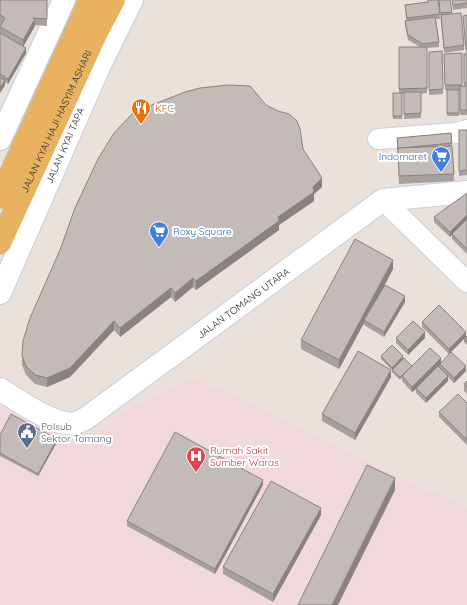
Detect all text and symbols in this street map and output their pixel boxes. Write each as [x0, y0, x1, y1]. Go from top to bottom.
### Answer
street label: JALAN KYAI HAJI HASYIM ASHARI [18, 48, 94, 195]
restaurant icon: KFC [130, 97, 152, 125]
place label: KFC [155, 102, 174, 115]
street label: JALAN KYAI TAPA [42, 105, 87, 186]
supermarket icon: Indomaret [430, 145, 452, 173]
place label: Indomaret [379, 150, 428, 163]
supermarket icon: Roxy Square [148, 220, 170, 248]
place label: Roxy Square [173, 225, 232, 238]
street label: JALAN TOMANG UTARA [194, 264, 292, 341]
place label: Polsub Sektor Tomang [41, 420, 112, 445]
public building icon: Polsub Sektor Tomang [16, 421, 38, 449]
place label: Rumah Sakit Sumber Waras [210, 444, 279, 469]
hospital icon: Rumah Sakit Sumber Waras [185, 445, 207, 473]

